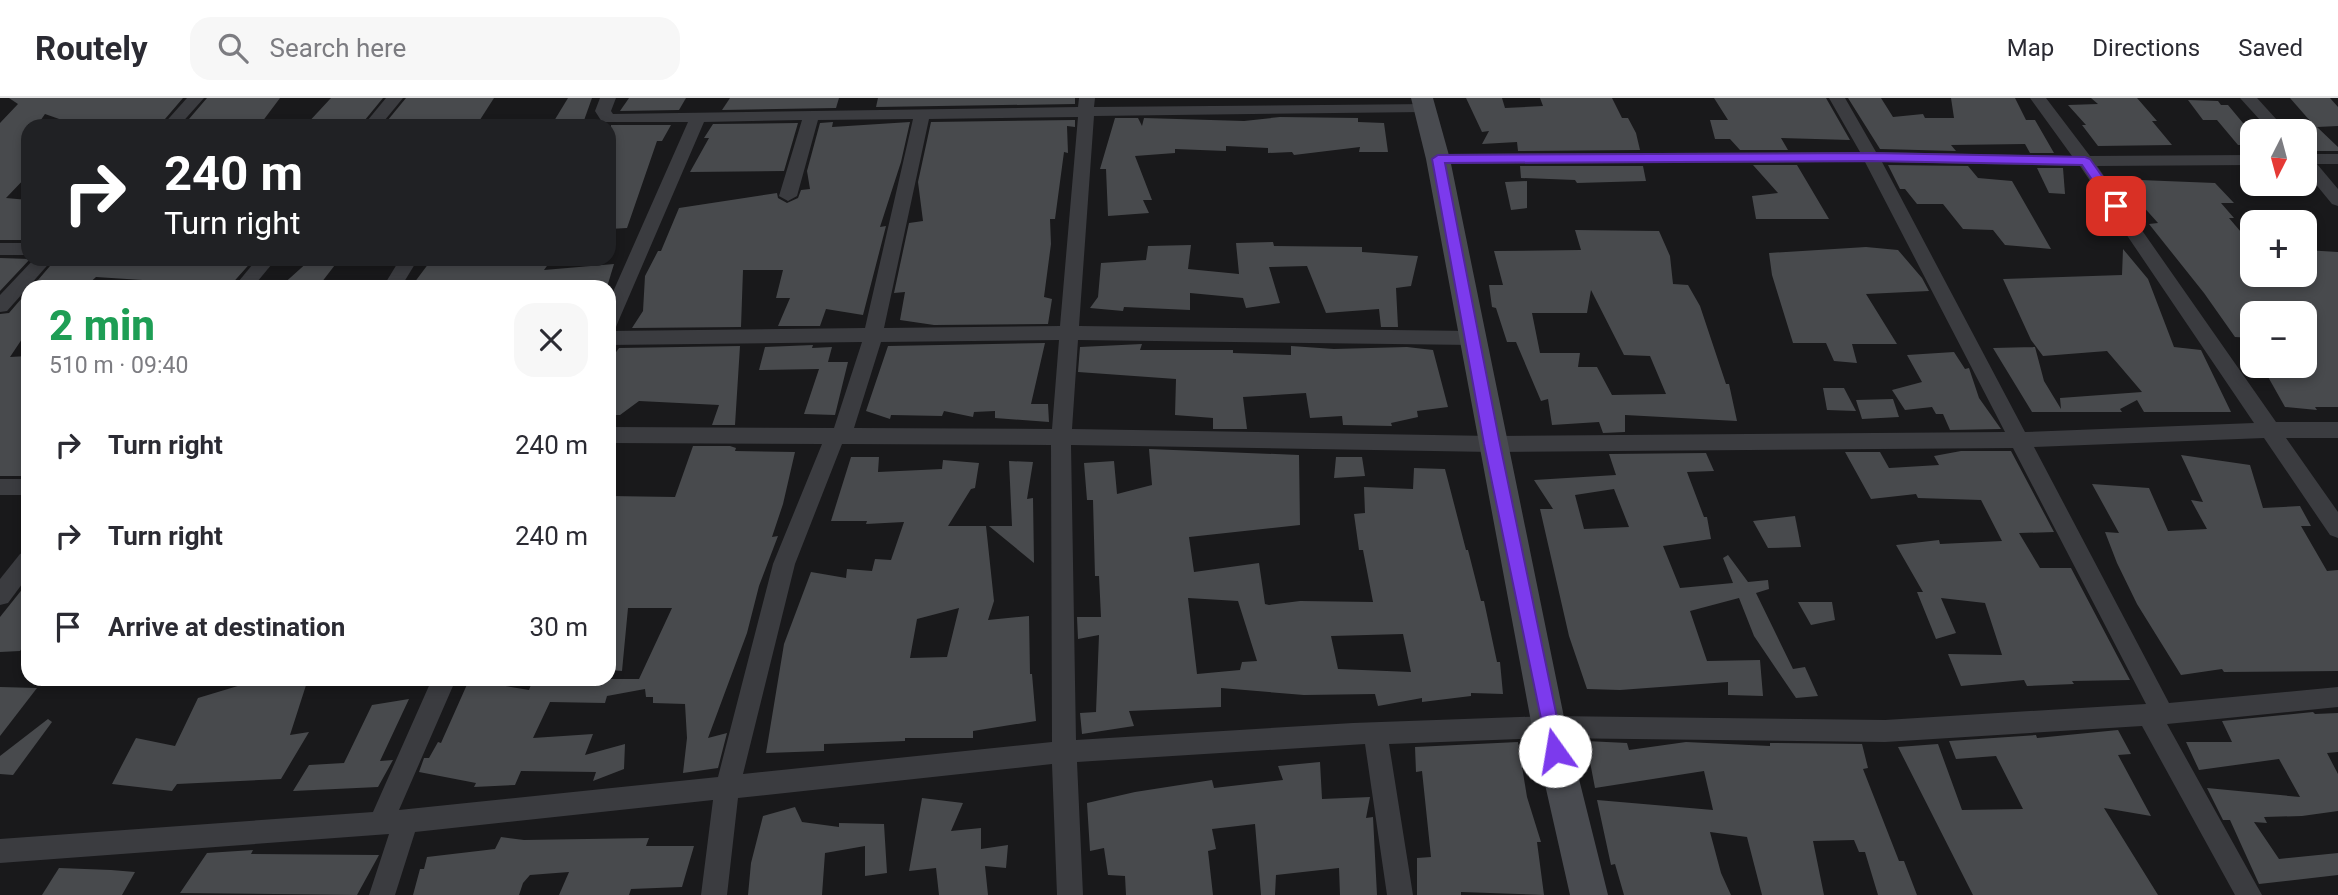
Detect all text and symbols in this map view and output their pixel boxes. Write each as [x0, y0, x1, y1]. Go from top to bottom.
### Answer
search box [190, 17, 680, 80]
text: Routely [35, 29, 148, 68]
icon: search [214, 29, 252, 67]
text: Search here [270, 33, 406, 63]
text: Map [2007, 34, 2054, 62]
text: Directions [2092, 34, 2200, 62]
text: Saved [2238, 34, 2303, 62]
north arrow [2240, 119, 2317, 196]
map controls [2240, 119, 2317, 378]
text: 240 m [164, 145, 303, 202]
icon: right [49, 147, 140, 238]
pin [2086, 176, 2146, 236]
icon: arrive [2097, 187, 2135, 225]
text: Turn right [164, 204, 300, 242]
button: + [2240, 210, 2317, 287]
text: 2 min [49, 301, 155, 350]
button: − [2240, 301, 2317, 378]
button: close [514, 303, 588, 377]
text: 510 m · 09:40 [49, 352, 188, 379]
icon: right [49, 426, 87, 464]
text: Turn right [108, 430, 223, 460]
text: 240 m [515, 430, 588, 460]
icon: right [49, 517, 87, 555]
text: Turn right [108, 521, 223, 551]
text: 240 m [515, 521, 588, 551]
icon: arrive [49, 608, 87, 646]
text: Arrive at destination [108, 612, 345, 642]
text: 30 m [530, 612, 588, 642]
position arrow [1518, 714, 1592, 788]

